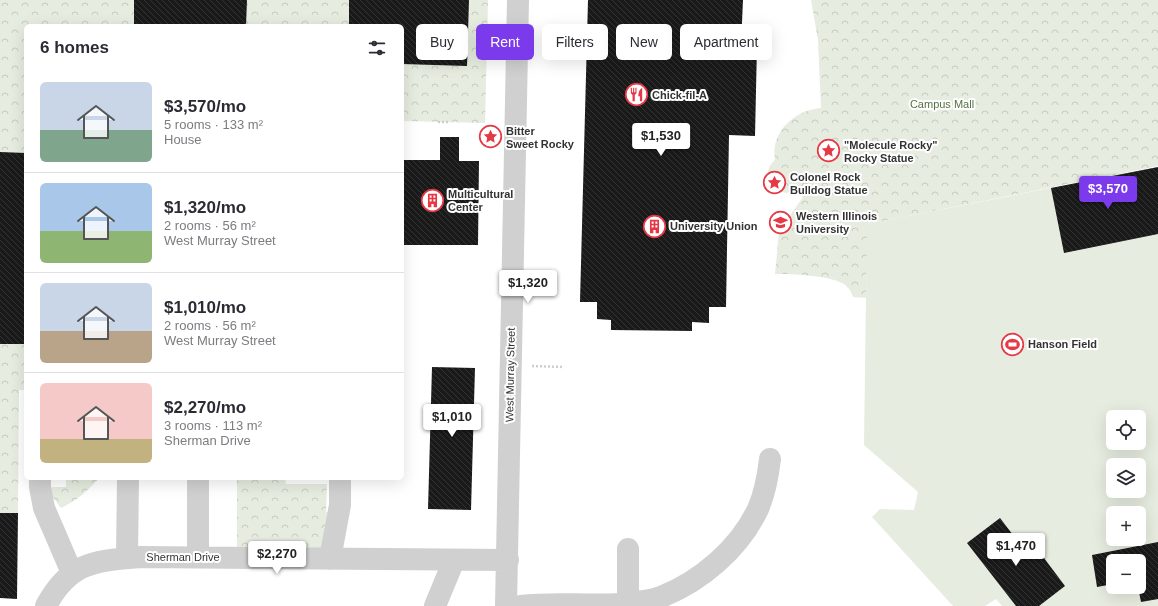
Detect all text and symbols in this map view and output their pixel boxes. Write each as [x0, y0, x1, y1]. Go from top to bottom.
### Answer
chip: Buy [416, 24, 468, 60]
chip: Rent [476, 24, 534, 60]
chip: Filters [542, 24, 608, 60]
chip: New [616, 24, 672, 60]
chip: Apartment [680, 24, 772, 60]
icon: filters [366, 37, 388, 59]
text: 6 homes [40, 38, 109, 57]
restaurant icon: Chick-fil-A [623, 82, 649, 108]
place label: Chick-fil-A [652, 89, 707, 101]
text: $3,570/mo [164, 97, 246, 116]
icon: home [72, 98, 120, 146]
park label: Campus Mall [910, 98, 974, 110]
text: 5 rooms · 133 m² [164, 117, 263, 132]
pin: $1,530 [628, 123, 694, 157]
place icon: Bitter Sweet Rocky [478, 124, 504, 150]
place label: Bitter Sweet Rocky [506, 125, 575, 150]
text: $1,530 [641, 128, 681, 143]
text: House [164, 132, 202, 147]
place icon: "Molecule Rocky" Rocky Statue [815, 138, 841, 164]
place label: "Molecule Rocky" Rocky Statue [844, 139, 938, 164]
place icon: Colonel Rock Bulldog Statue [761, 170, 787, 196]
place label: Colonel Rock Bulldog Statue [790, 171, 868, 196]
pin: $3,570 [1075, 176, 1141, 210]
text: $3,570 [1088, 181, 1128, 196]
building icon: Multicultural Center [419, 187, 445, 213]
place label: Multicultural Center [448, 188, 513, 213]
text: $1,320/mo [164, 198, 246, 217]
icon: home [72, 199, 120, 247]
school or university icon: Western Illinois University [767, 209, 793, 235]
place label: Western Illinois University [796, 210, 877, 235]
building icon: University Union [642, 213, 668, 239]
text: 2 rooms · 56 m² [164, 218, 256, 233]
place label: University Union [670, 220, 758, 232]
text: West Murray Street [164, 233, 276, 248]
pin: $1,320 [495, 270, 561, 304]
text: $1,320 [508, 275, 548, 290]
text: $1,010/mo [164, 298, 246, 317]
icon: home [72, 299, 120, 347]
text: 2 rooms · 56 m² [164, 318, 256, 333]
street label: West Murray Street [503, 328, 517, 422]
sports icon: Hanson Field [999, 331, 1025, 357]
text: West Murray Street [164, 333, 276, 348]
place label: Hanson Field [1028, 338, 1097, 350]
text: $2,270/mo [164, 398, 246, 417]
icon: home [72, 399, 120, 447]
pin: $1,010 [419, 404, 485, 438]
text: $1,010 [432, 409, 472, 424]
map controls [1106, 410, 1146, 594]
button: locate [1106, 410, 1146, 450]
text: 3 rooms · 113 m² [164, 418, 262, 433]
text: Sherman Drive [164, 433, 251, 448]
button: layers [1106, 458, 1146, 498]
button: + [1106, 506, 1146, 546]
pin: $1,470 [983, 533, 1049, 567]
text: $1,470 [996, 538, 1036, 553]
pin: $2,270 [244, 541, 310, 575]
text: $2,270 [257, 546, 297, 561]
street label: Sherman Drive [146, 551, 220, 563]
button: − [1106, 554, 1146, 594]

